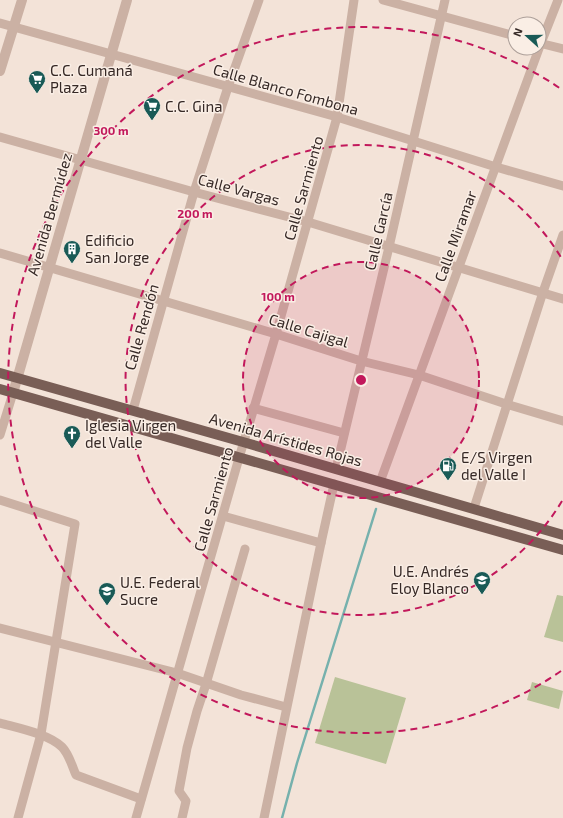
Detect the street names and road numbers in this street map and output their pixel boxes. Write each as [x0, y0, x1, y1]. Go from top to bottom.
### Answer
street label: Calle Blanco Fombona [211, 60, 361, 118]
street label: Calle Sarmiento [280, 134, 326, 242]
street label: Avenida Bermúdez [23, 151, 75, 277]
street label: Calle Vargas [196, 169, 282, 209]
street label: Calle Miramar [430, 188, 480, 284]
street label: Calle García [360, 190, 396, 272]
street label: Calle Rendón [120, 282, 162, 372]
street label: Calle Cajigal [267, 309, 352, 352]
street label: Avenida Arístides Rojas [207, 409, 365, 470]
street label: Calle Sarmiento [190, 445, 236, 553]

